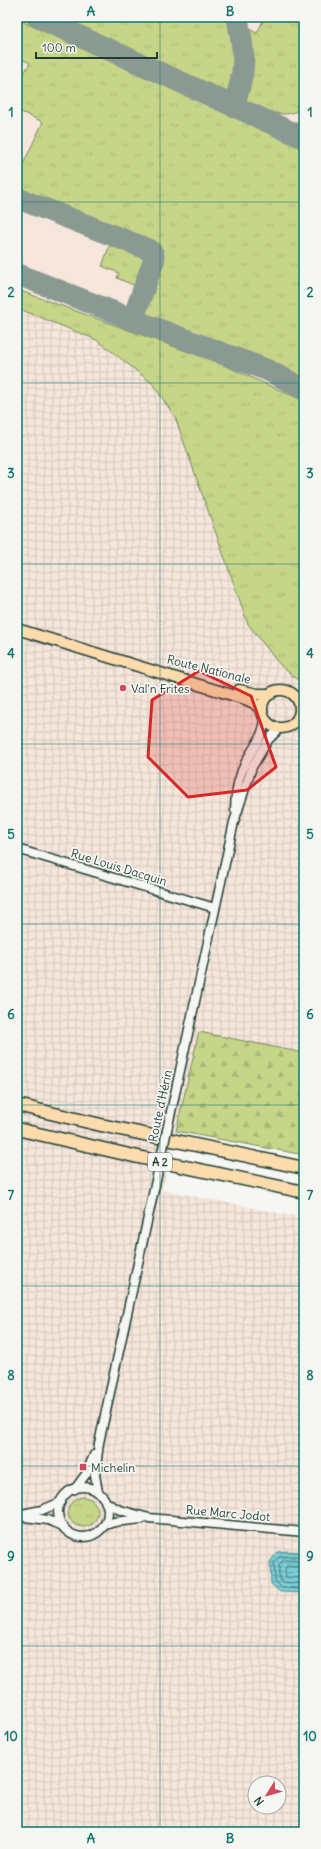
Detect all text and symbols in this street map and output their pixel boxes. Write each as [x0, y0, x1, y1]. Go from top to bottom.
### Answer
text: A [87, 3, 96, 20]
text: B [226, 3, 235, 20]
scale bar [36, 34, 157, 60]
text: 100 m [42, 40, 76, 55]
text: 1 [8, 104, 14, 121]
text: 1 [307, 104, 313, 121]
text: 2 [7, 284, 15, 301]
text: 2 [306, 284, 314, 301]
text: 3 [7, 465, 15, 482]
text: 3 [306, 465, 314, 482]
text: 4 [7, 645, 15, 662]
text: 4 [306, 645, 314, 662]
street label: Route Nationale [165, 651, 253, 687]
place label: Val'n Frites [131, 681, 189, 696]
marker: Val'n Frites [118, 683, 128, 693]
text: 5 [7, 826, 15, 843]
text: 5 [306, 826, 314, 843]
street label: Rue Louis Dacquin [69, 845, 169, 889]
text: 6 [7, 1006, 15, 1023]
text: 6 [306, 1006, 314, 1023]
street label: Route d'Hérin [145, 1069, 175, 1143]
road number: A 2 [148, 1153, 172, 1171]
text: 7 [8, 1187, 15, 1204]
text: 7 [307, 1187, 314, 1204]
text: 8 [7, 1367, 15, 1384]
text: 8 [306, 1367, 314, 1384]
place label: Michelin [91, 1460, 135, 1475]
marker: Michelin [78, 1462, 88, 1472]
street label: Rue Marc Jodot [185, 1502, 271, 1524]
text: 9 [7, 1548, 15, 1565]
text: 9 [306, 1548, 314, 1565]
text: 10 [4, 1728, 18, 1745]
text: 10 [303, 1728, 317, 1745]
north arrow [247, 1775, 287, 1815]
text: N [251, 1794, 267, 1808]
text: A [87, 1830, 96, 1847]
text: B [226, 1830, 235, 1847]

